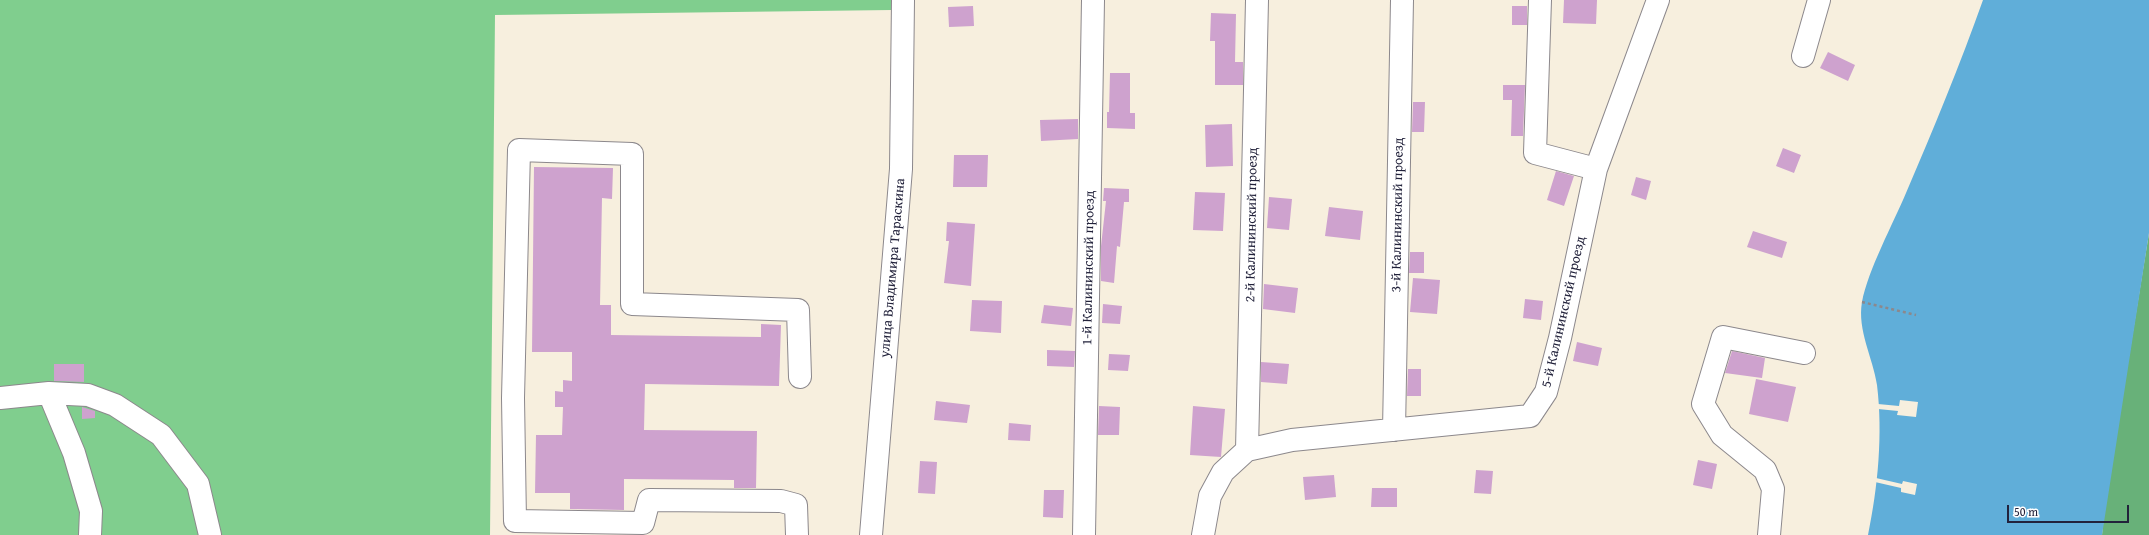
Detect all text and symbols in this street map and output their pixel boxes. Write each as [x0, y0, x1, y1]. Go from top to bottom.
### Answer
street label: 3-й Калининский проезд [1388, 137, 1408, 293]
street label: 2-й Калининский проезд [1242, 147, 1262, 303]
street label: улица Владимира Тараскина [877, 178, 909, 358]
street label: 1-й Калининский проезд [1079, 190, 1099, 346]
street label: 5-й Калининский проезд [1538, 235, 1590, 389]
scale bar [2009, 497, 2131, 523]
text: 50 m [2014, 503, 2038, 520]

